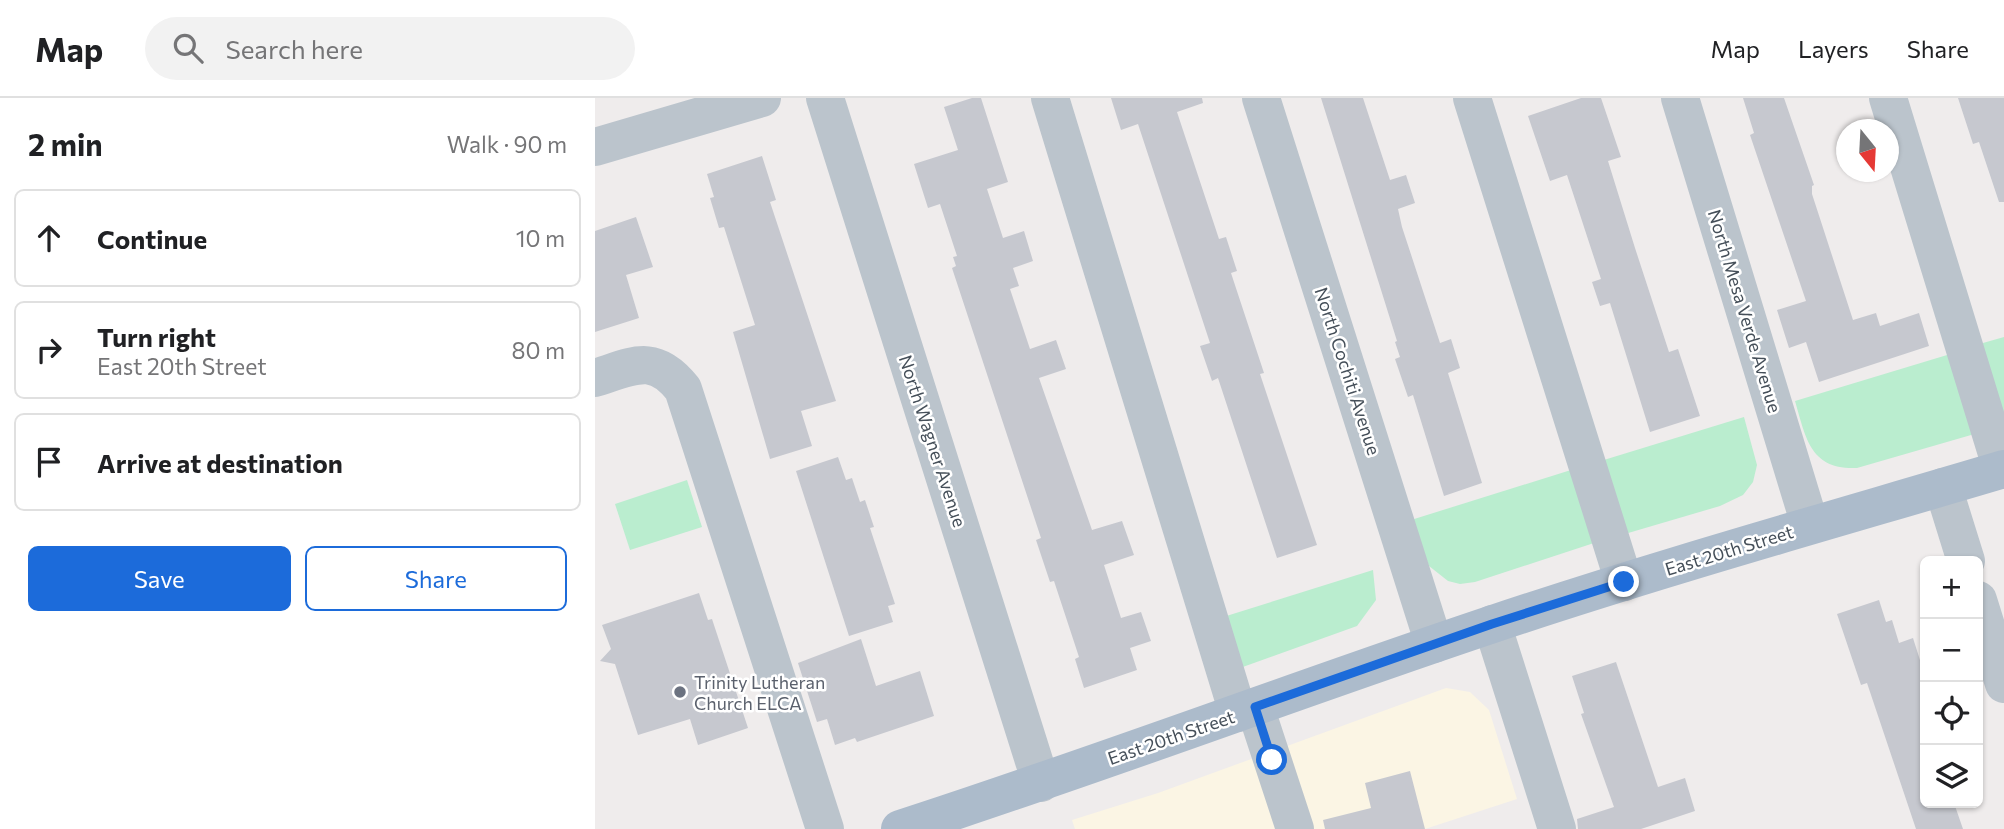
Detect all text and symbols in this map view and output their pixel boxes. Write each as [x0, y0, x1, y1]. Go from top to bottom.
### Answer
search box [145, 17, 635, 80]
text: Map [35, 28, 103, 69]
icon: search [169, 29, 207, 67]
text: Search here [225, 33, 363, 64]
text: Map [1711, 34, 1760, 63]
text: Layers [1798, 34, 1869, 63]
text: Share [1907, 34, 1969, 63]
north arrow [1836, 119, 1899, 182]
text: 2 min [28, 125, 103, 162]
text: Walk · 90 m [447, 130, 567, 158]
street label: North Mesa Verde Avenue [1704, 207, 1786, 415]
icon: ahead [30, 219, 68, 257]
text: Continue [97, 223, 207, 254]
text: 10 m [516, 224, 565, 252]
street label: North Cochiti Avenue [1310, 284, 1386, 458]
text: Turn right [97, 321, 216, 352]
icon: right [30, 331, 68, 369]
text: 80 m [512, 336, 565, 364]
text: East 20th Street [97, 352, 267, 380]
street label: North Wagner Avenue [895, 352, 971, 530]
icon: arrive [30, 443, 68, 481]
text: Arrive at destination [97, 447, 343, 478]
street label: East 20th Street [1662, 520, 1796, 580]
button: Save [28, 546, 291, 611]
button: Share [305, 546, 567, 611]
map controls [1920, 556, 1983, 808]
button: + [1920, 556, 1983, 619]
route end [1608, 566, 1639, 597]
button: − [1920, 619, 1983, 682]
place label: Trinity Lutheran Church ELCA [694, 671, 825, 714]
button: locate [1920, 682, 1983, 745]
marker: Trinity Lutheran Church ELCA [672, 684, 688, 700]
street label: East 20th Street [1105, 705, 1237, 769]
route start [1256, 744, 1287, 775]
button: layers [1920, 745, 1983, 808]

